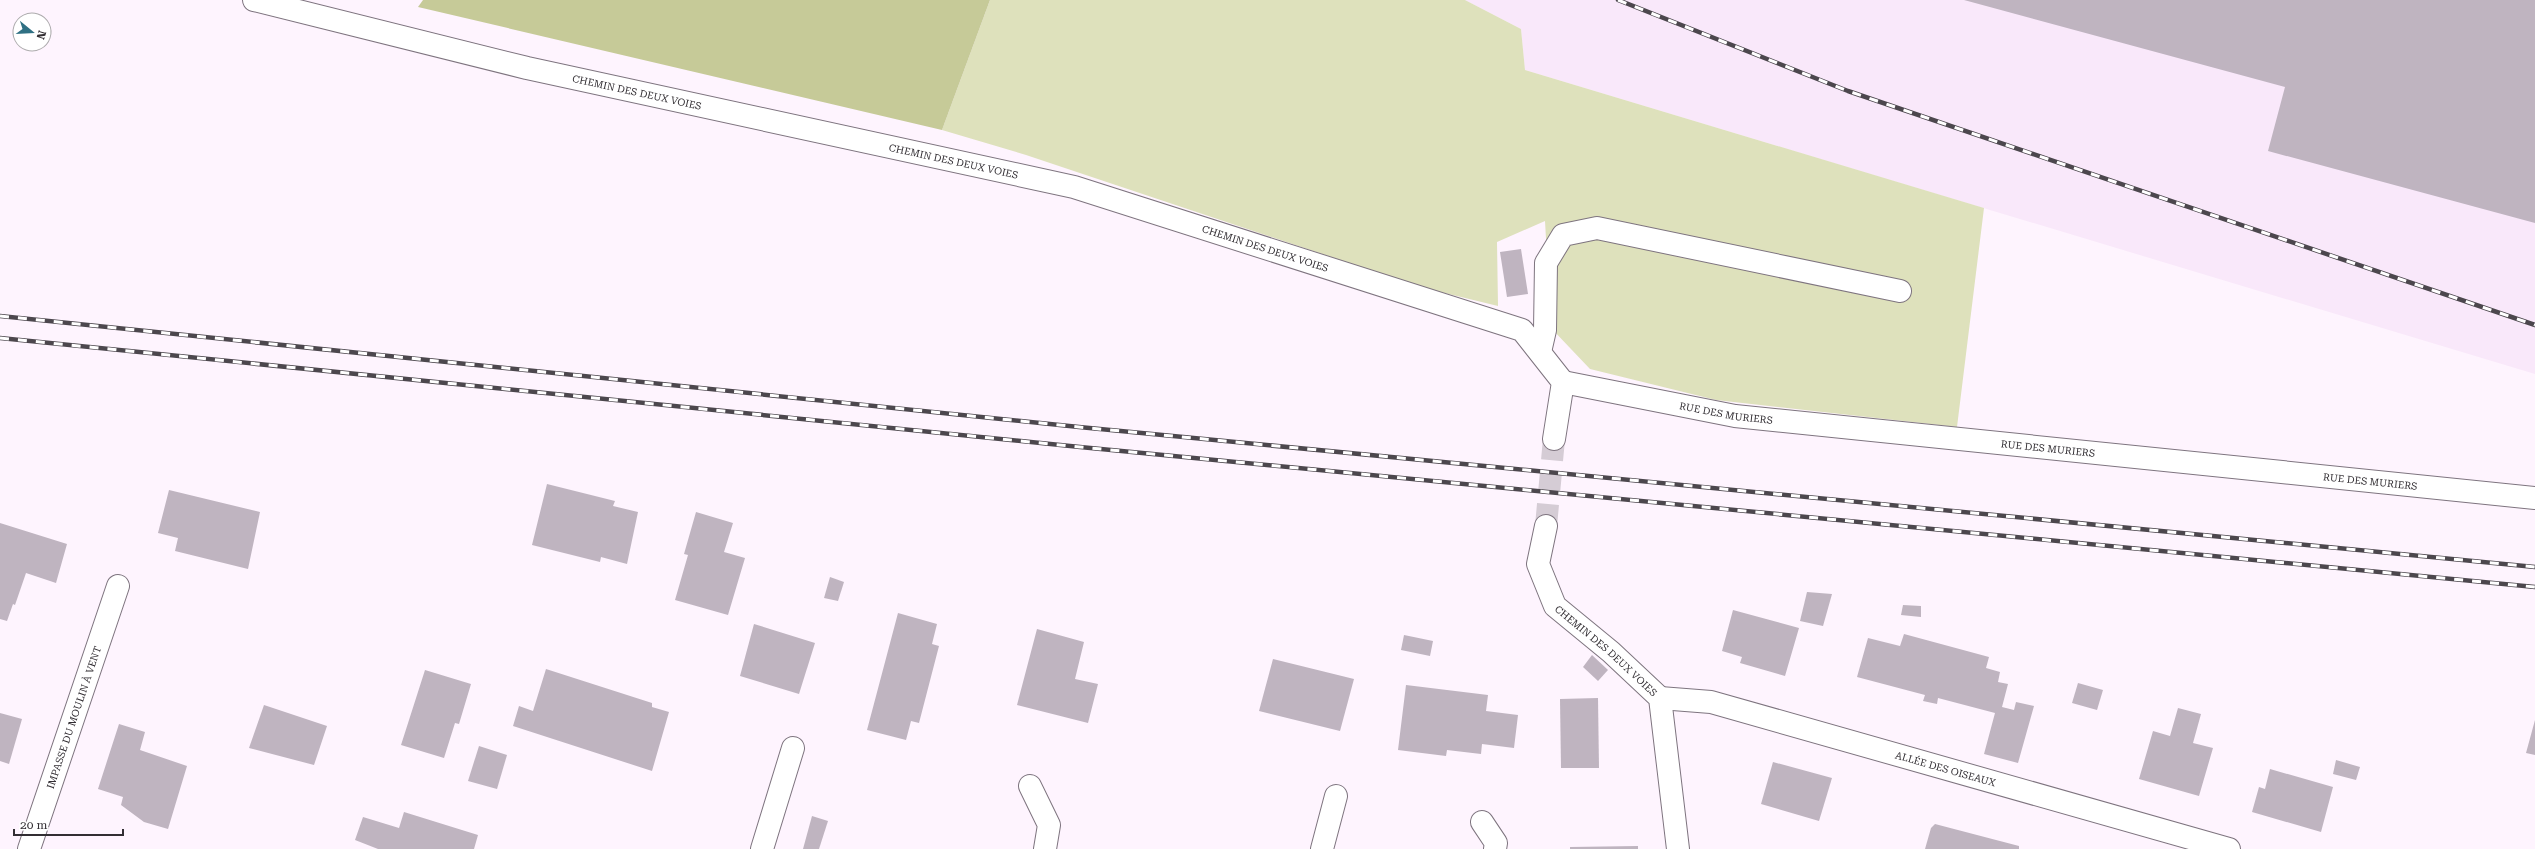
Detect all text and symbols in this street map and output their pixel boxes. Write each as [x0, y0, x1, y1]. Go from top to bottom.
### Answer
north arrow [12, 12, 52, 52]
text: N [33, 29, 49, 41]
street label: CHEMIN DES DEUX VOIES [571, 73, 703, 112]
street label: CHEMIN DES DEUX VOIES [888, 142, 1019, 181]
street label: CHEMIN DES DEUX VOIES [1201, 223, 1330, 274]
street label: RUE DES MURIERS [1678, 400, 1773, 426]
street label: RUE DES MURIERS [2000, 438, 2096, 459]
street label: RUE DES MURIERS [2323, 471, 2418, 492]
street label: CHEMIN DES DEUX VOIES [1553, 603, 1659, 698]
street label: IMPASSE DU MOULIN À VENT [45, 645, 103, 790]
street label: ALLÉE DES OISEAUX [1894, 750, 1998, 789]
scale bar [14, 811, 123, 837]
text: 20 m [20, 818, 47, 832]

